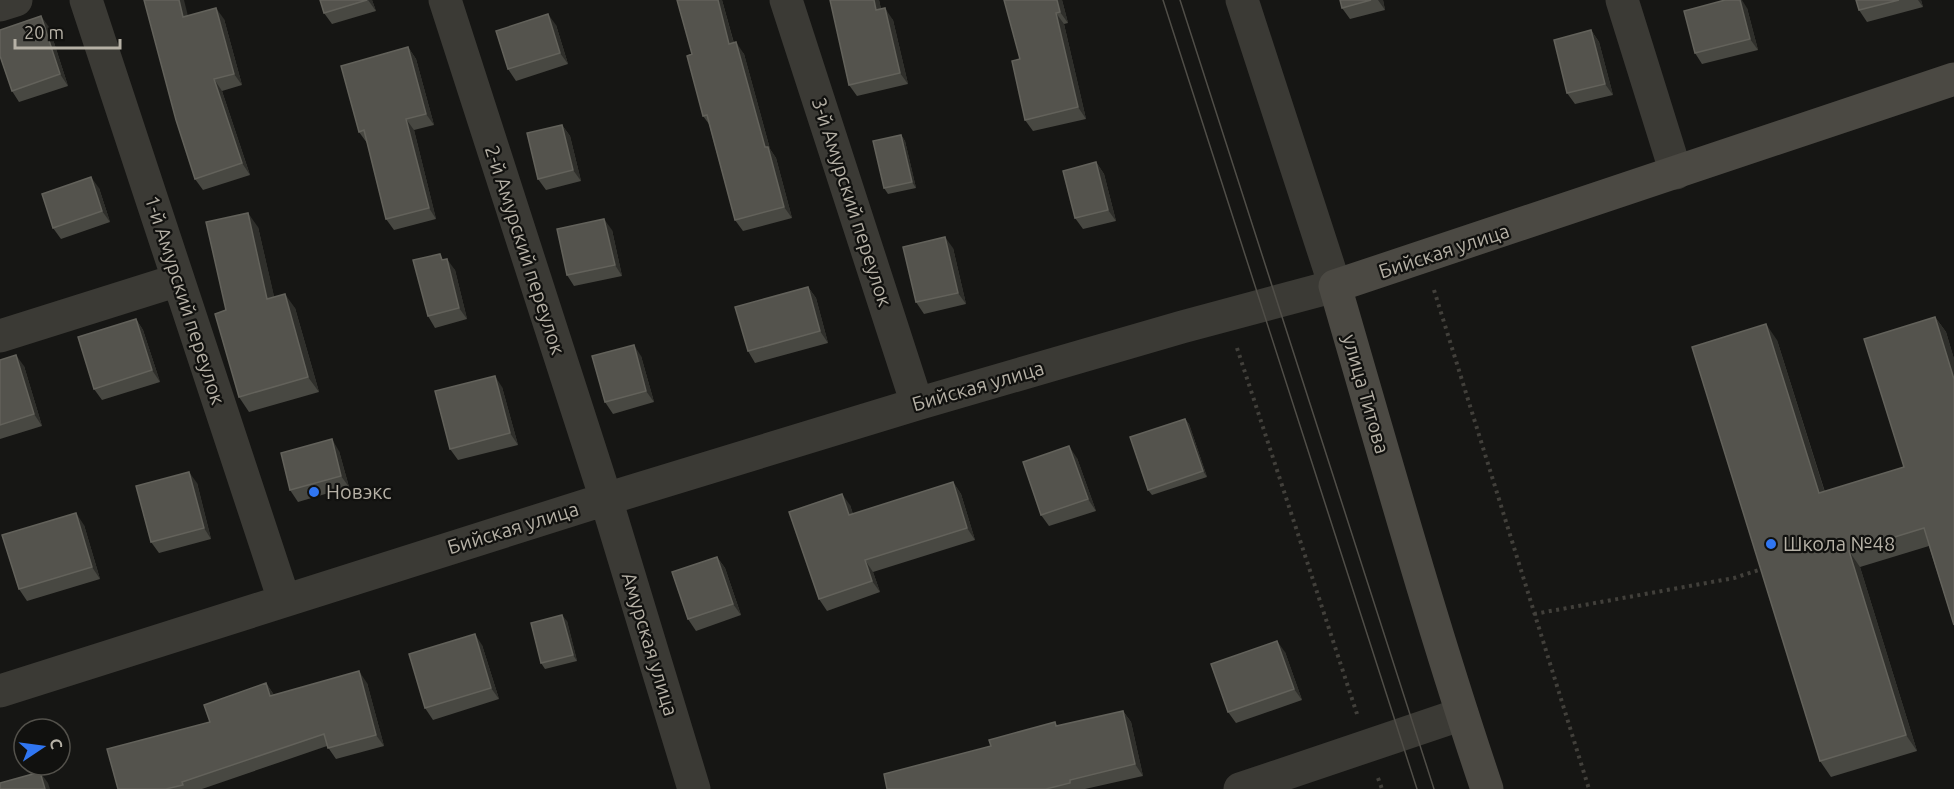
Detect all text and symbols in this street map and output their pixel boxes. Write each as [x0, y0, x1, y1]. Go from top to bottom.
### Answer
scale bar [15, 12, 120, 50]
text: 20 m [24, 22, 64, 42]
street label: 3-й Амурский переулок [808, 94, 897, 309]
street label: 2-й Амурский переулок [481, 142, 570, 357]
street label: 1-й Амурский переулок [141, 192, 230, 407]
street label: Бийская улица [1376, 219, 1512, 282]
street label: улица Титова [1338, 332, 1394, 456]
street label: Бийская улица [909, 356, 1046, 415]
place label: Новэкс [326, 480, 392, 503]
marker: Новэкс [307, 485, 321, 499]
street label: Бийская улица [444, 497, 581, 558]
place label: Школа №48 [1783, 532, 1895, 555]
marker: Школа №48 [1764, 537, 1778, 551]
street label: Амурская улица [618, 569, 683, 718]
north arrow [12, 717, 72, 777]
text: С [47, 737, 67, 751]

